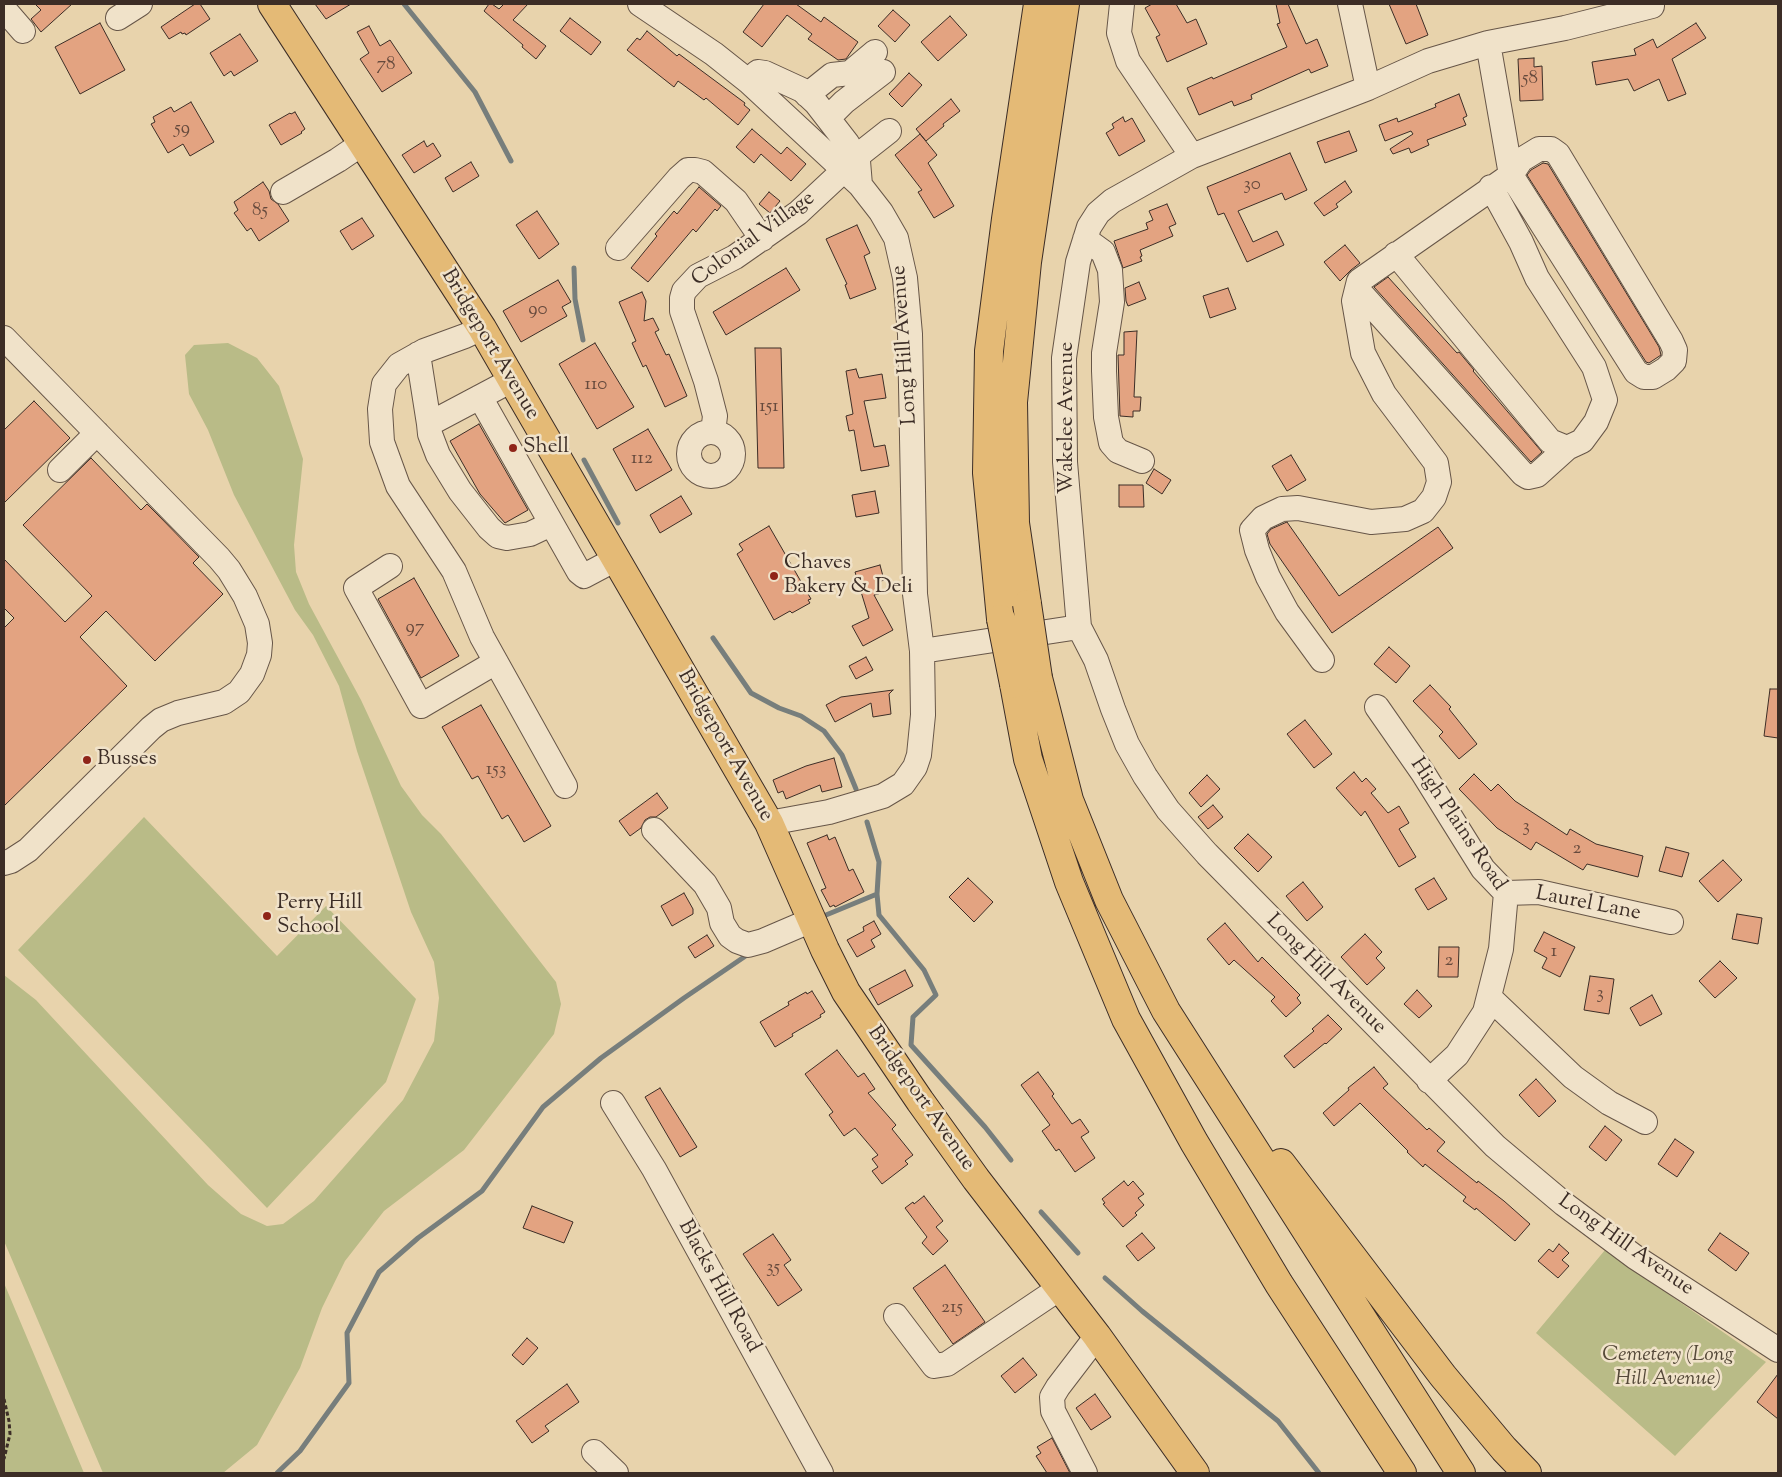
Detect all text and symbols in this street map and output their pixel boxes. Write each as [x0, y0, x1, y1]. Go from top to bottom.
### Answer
house number: 78 [376, 55, 396, 77]
house number: 58 [1522, 69, 1538, 91]
house number: 59 [174, 119, 190, 141]
house number: 30 [1243, 175, 1261, 197]
street label: Colonial Village [688, 187, 820, 293]
house number: 85 [252, 201, 268, 223]
street label: Long Hill Avenue [888, 264, 924, 426]
street label: Bridgeport Avenue [434, 265, 544, 425]
house number: 90 [528, 300, 548, 322]
street label: Wakelee Avenue [1055, 342, 1081, 494]
house number: 110 [585, 375, 607, 397]
house number: 151 [759, 397, 779, 419]
place label: Shell [523, 435, 569, 461]
marker: Shell [507, 442, 519, 454]
house number: 112 [631, 449, 653, 471]
place label: Chaves Bakery & Deli [784, 551, 913, 601]
marker: Chaves Bakery & Deli [768, 570, 780, 582]
house number: 97 [406, 618, 424, 640]
street label: Bridgeport Avenue [670, 666, 778, 826]
place label: Busses [97, 747, 157, 773]
marker: Busses [81, 754, 93, 766]
street label: High Plains Road [1403, 754, 1511, 896]
house number: 153 [486, 760, 506, 782]
house number: 3 [1522, 817, 1530, 839]
house number: 2 [1573, 839, 1581, 861]
street label: Laurel Lane [1533, 882, 1643, 928]
place label: Perry Hill School [277, 891, 363, 941]
marker: Perry Hill School [261, 910, 273, 922]
street label: Long Hill Avenue [1260, 910, 1390, 1040]
house number: 1 [1551, 942, 1557, 964]
house number: 2 [1445, 951, 1453, 973]
house number: 3 [1596, 984, 1604, 1006]
street label: Bridgeport Avenue [861, 1022, 979, 1176]
street label: Long Hill Avenue [1552, 1190, 1698, 1302]
street label: Blacks Hill Road [671, 1216, 765, 1358]
house number: 35 [766, 1258, 780, 1280]
house number: 215 [941, 1298, 963, 1320]
park label: Cemetery (Long Hill Avenue) [1602, 1343, 1734, 1393]

